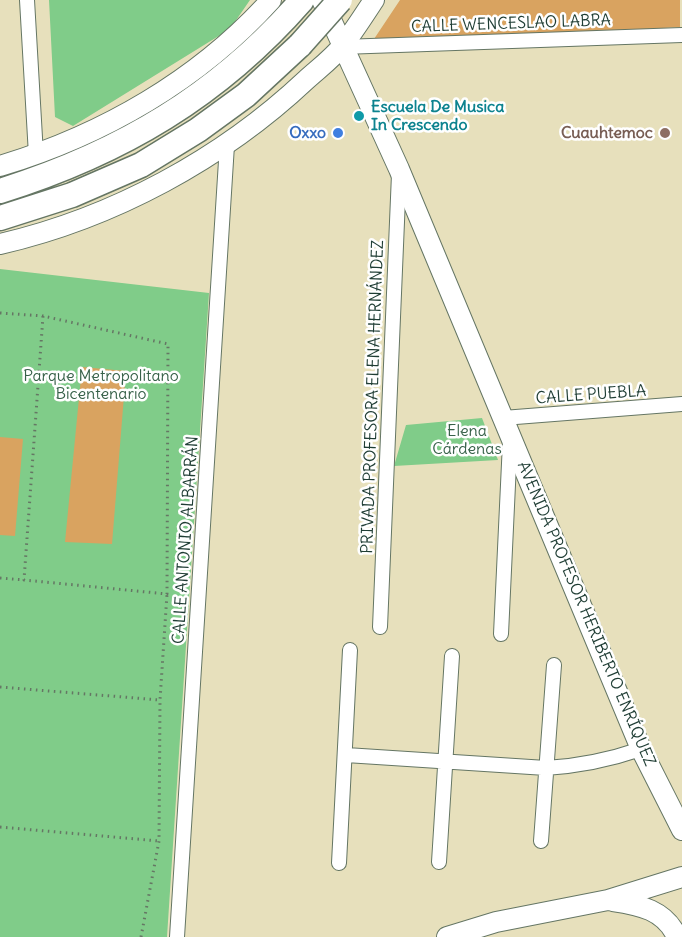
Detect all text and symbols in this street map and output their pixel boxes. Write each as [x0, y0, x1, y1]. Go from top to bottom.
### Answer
street label: CALLE WENCESLAO LABRA [411, 11, 611, 37]
place label: Escuela De Musica In Crescendo [371, 97, 504, 135]
marker: Escuela De Musica In Crescendo [352, 109, 366, 123]
place label: Oxxo [289, 123, 326, 143]
place label: Cuauhtemoc [561, 123, 653, 143]
marker: Oxxo [331, 126, 345, 140]
marker: Cuauhtemoc [658, 126, 672, 140]
street label: PRIVADA PROFESORA ELENA HERNÁNDEZ [358, 240, 388, 554]
park label: Parque Metropolitano Bicentenario [23, 366, 179, 404]
street label: CALLE PUEBLA [535, 382, 647, 408]
park label: Elena Cárdenas [432, 421, 502, 459]
street label: CALLE ANTONIO ALBARRÁN [169, 435, 203, 645]
street label: AVENIDA PROFESOR HERIBERTO ENRÍQUEZ [513, 459, 659, 769]

